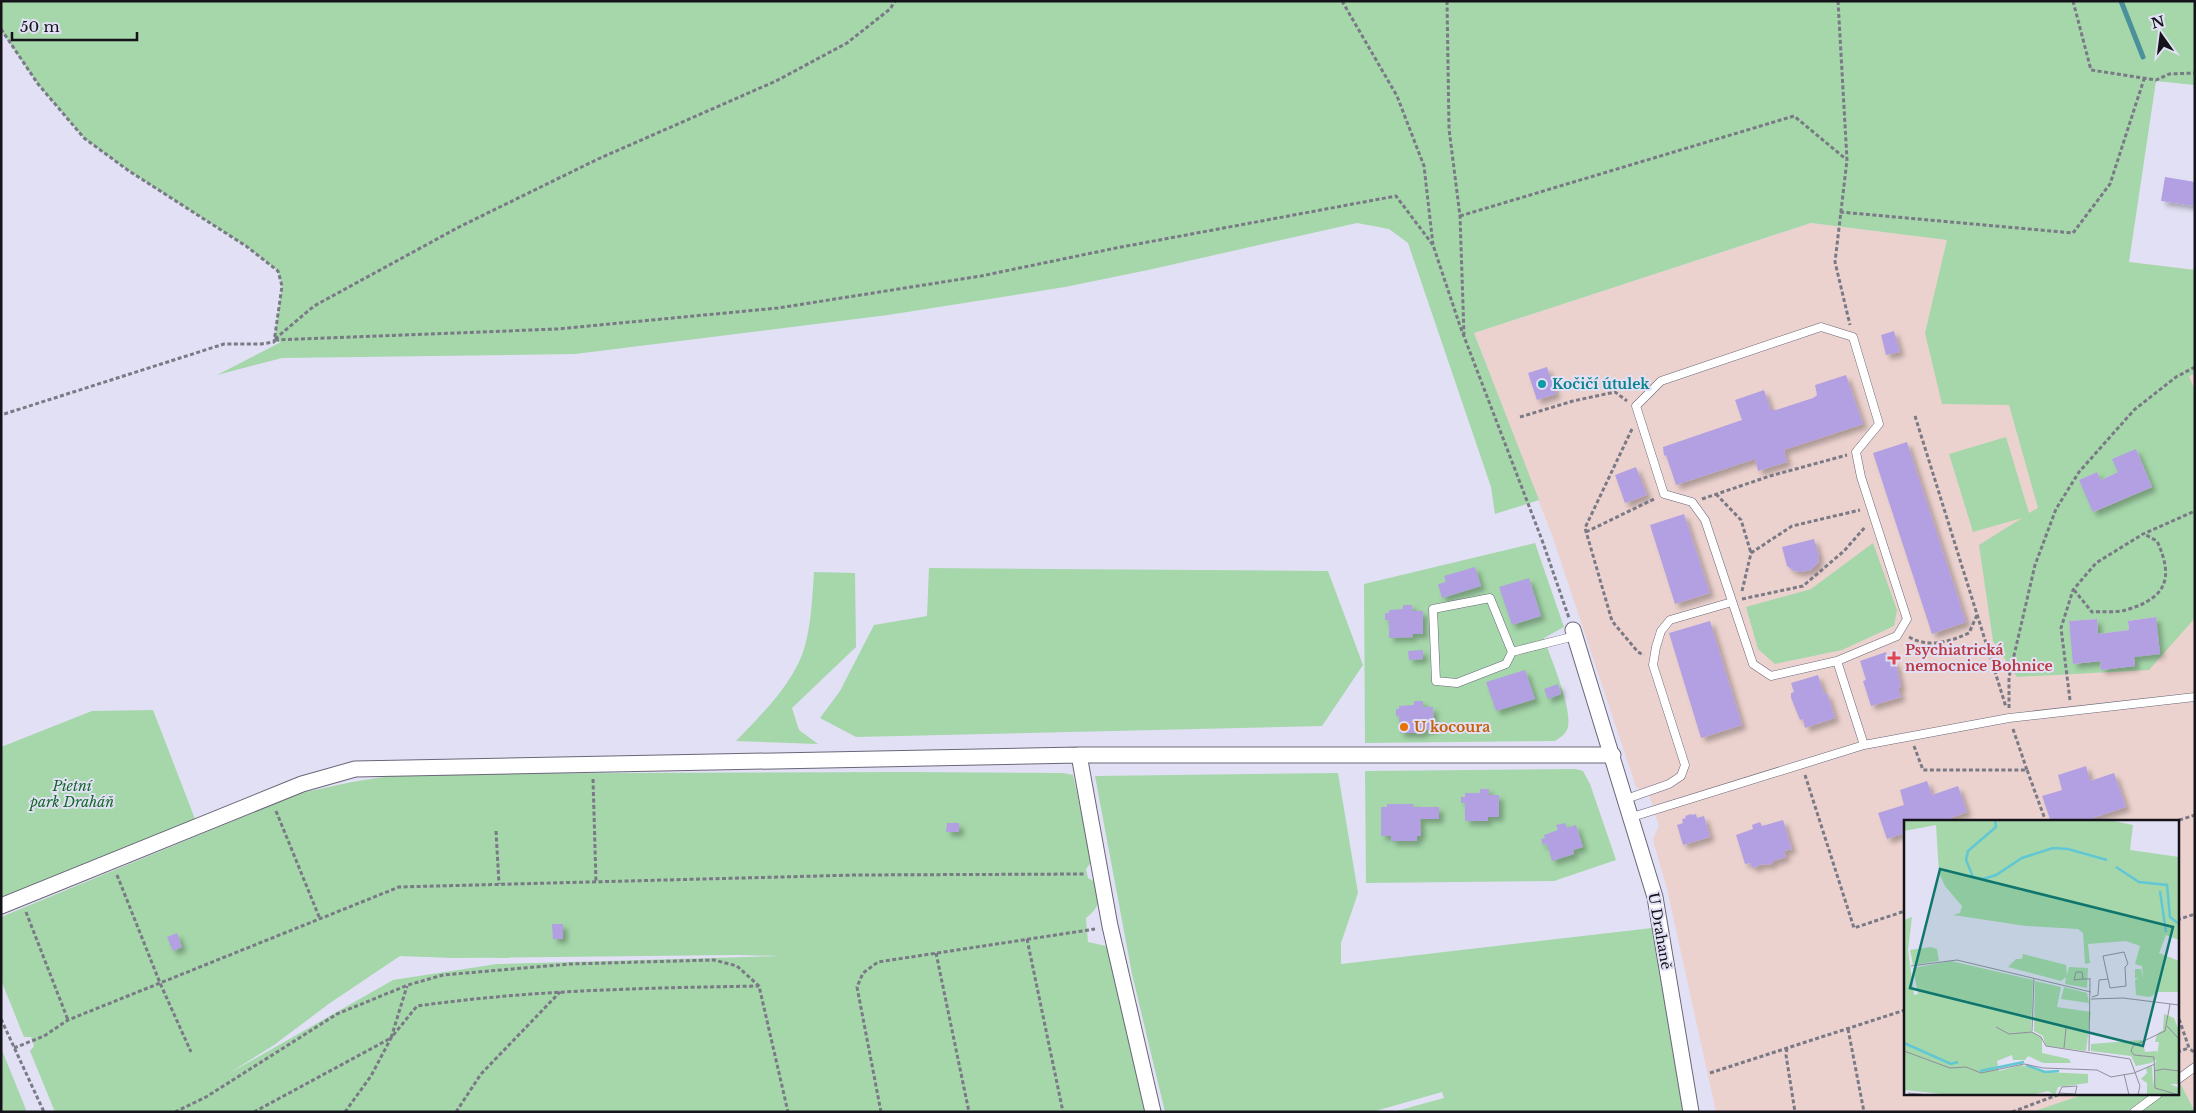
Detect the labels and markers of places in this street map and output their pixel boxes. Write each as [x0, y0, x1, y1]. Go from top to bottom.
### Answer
place label: Kočičí útulek [1552, 375, 1650, 393]
marker: Kočičí útulek [1536, 378, 1548, 390]
place label: Psychiatrická nemocnice Bohnice [1905, 641, 2053, 675]
marker: Psychiatrická nemocnice Bohnice [1887, 651, 1901, 665]
place label: U kocoura [1414, 718, 1490, 736]
marker: U kocoura [1398, 721, 1410, 733]

